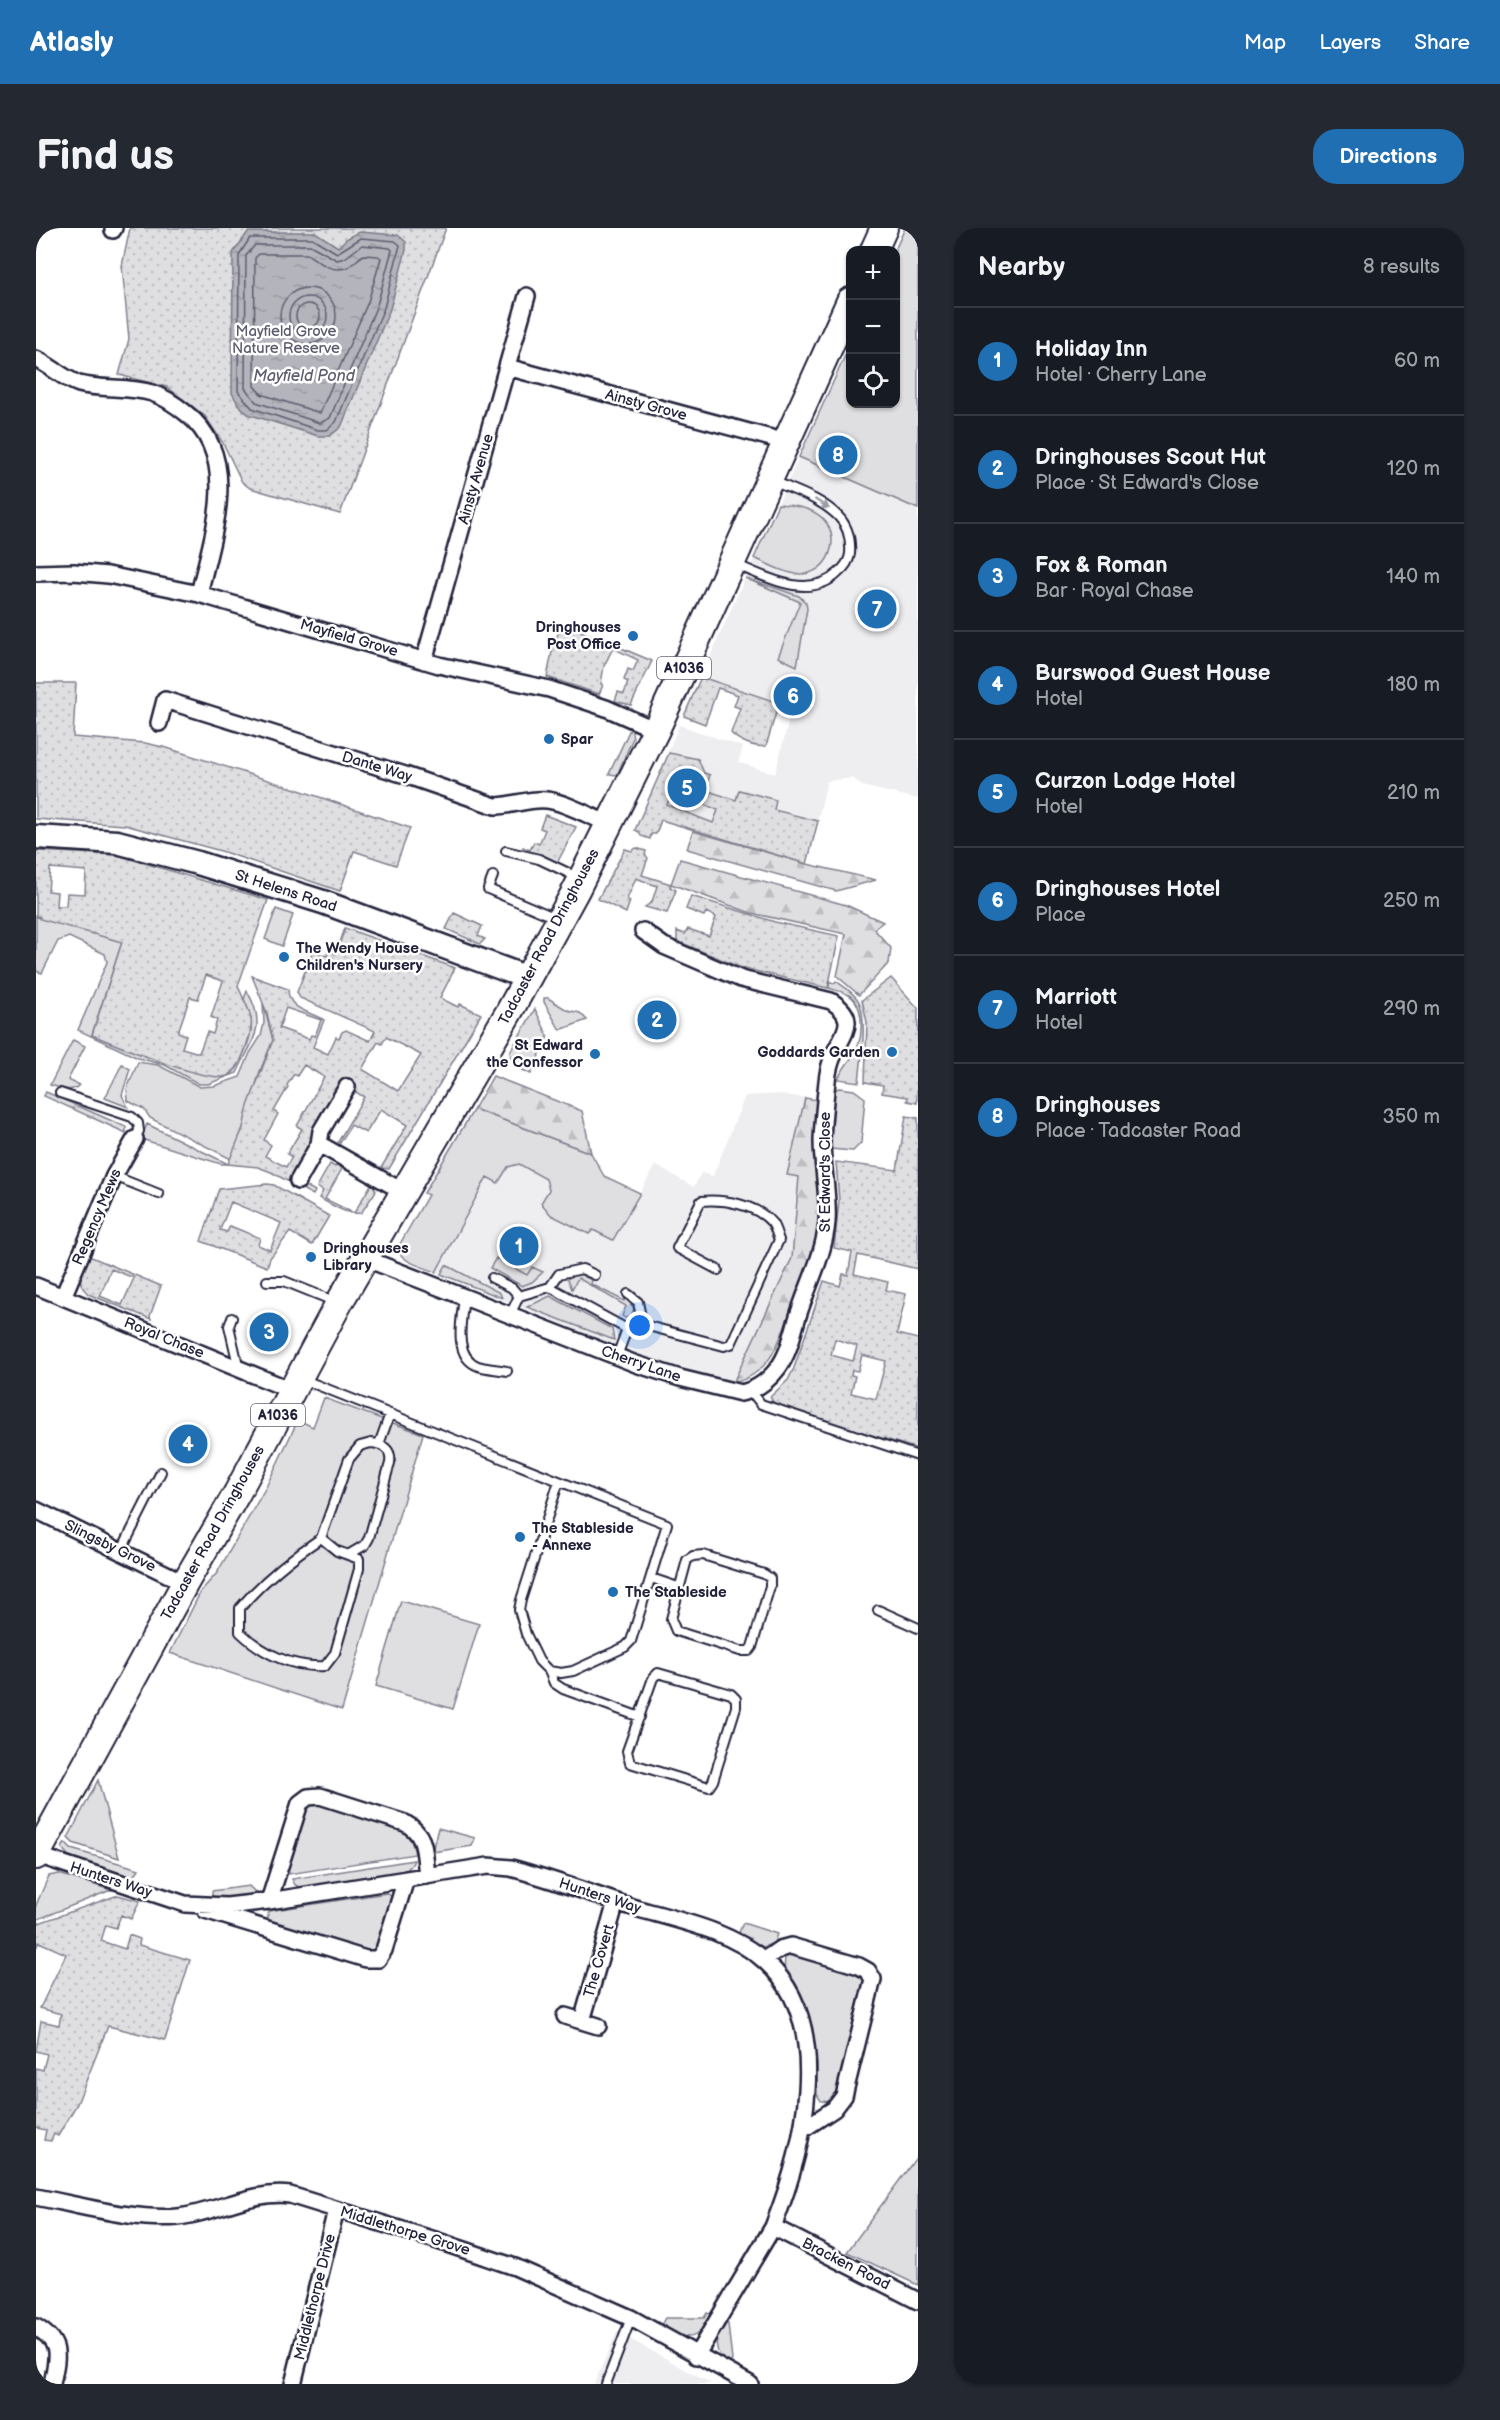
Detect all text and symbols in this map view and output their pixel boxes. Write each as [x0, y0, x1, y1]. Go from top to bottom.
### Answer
text: Atlasly [30, 26, 113, 59]
text: Map [1244, 30, 1286, 55]
text: Layers [1319, 30, 1381, 55]
text: Share [1414, 30, 1470, 55]
button: Directions [1313, 129, 1464, 184]
text: Find us [36, 131, 174, 182]
map controls [846, 246, 900, 408]
button: + [846, 246, 900, 300]
text: Nearby [978, 252, 1065, 283]
text: 8 results [1363, 255, 1440, 279]
button: − [846, 300, 900, 354]
park label: Mayfield Grove Nature Reserve [232, 322, 340, 358]
text: Holiday Inn [1035, 336, 1148, 363]
text: 1 [993, 349, 1002, 373]
text: 60 m [1394, 349, 1440, 373]
button: locate [846, 354, 900, 408]
text: Hotel · Cherry Lane [1035, 363, 1207, 387]
water label: Mayfield Pond [253, 367, 356, 386]
street label: Ainsty Grove [603, 385, 689, 425]
street label: Ainsty Avenue [454, 431, 498, 526]
pin: 8 [818, 432, 858, 478]
text: Dringhouses Scout Hut [1035, 444, 1266, 471]
text: 2 [992, 457, 1003, 481]
text: 120 m [1387, 457, 1440, 481]
text: Place · St Edward's Close [1035, 471, 1259, 495]
one-way arrow [814, 499, 830, 510]
text: Fox & Roman [1035, 552, 1167, 579]
text: 3 [992, 565, 1003, 589]
text: 140 m [1386, 565, 1440, 589]
text: Bar · Royal Chase [1035, 579, 1194, 603]
pin: 7 [858, 586, 896, 632]
street label: Mayfield Grove [298, 615, 400, 661]
place label: Dringhouses Post Office [535, 618, 621, 654]
marker: Dringhouses Post Office [626, 629, 640, 643]
road number: A1036 [657, 657, 711, 679]
text: Burswood Guest House [1035, 660, 1270, 687]
text: 4 [992, 673, 1003, 697]
text: 180 m [1387, 673, 1440, 697]
pin: 6 [774, 674, 813, 718]
text: Hotel [1035, 687, 1083, 711]
place label: Spar [561, 730, 594, 749]
marker: Spar [542, 732, 556, 746]
street label: Dante Way [340, 747, 415, 787]
pin: 5 [668, 766, 706, 810]
text: Curzon Lodge Hotel [1035, 768, 1236, 795]
text: 5 [992, 781, 1003, 805]
text: 210 m [1387, 781, 1440, 805]
text: Hotel [1035, 795, 1083, 819]
street label: Tadcaster Road Dringhouses [494, 845, 604, 1028]
street label: St Helens Road [233, 866, 339, 916]
text: Dringhouses Hotel [1035, 876, 1220, 903]
text: 6 [991, 889, 1004, 913]
text: 250 m [1383, 889, 1440, 913]
text: Place [1035, 903, 1086, 927]
place label: The Wendy House Children's Nursery [296, 939, 423, 975]
marker: The Wendy House Children's Nursery [277, 950, 291, 964]
text: Marriott [1035, 984, 1117, 1011]
text: 7 [992, 997, 1003, 1021]
text: 290 m [1383, 997, 1440, 1021]
pin: 2 [638, 998, 676, 1042]
text: Hotel [1035, 1011, 1083, 1035]
place label: St Edward the Confessor [486, 1036, 584, 1072]
place label: Goddards Garden [757, 1043, 880, 1062]
marker: Goddards Garden [885, 1045, 899, 1059]
marker: St Edward the Confessor [588, 1047, 602, 1061]
text: Dringhouses [1035, 1092, 1160, 1119]
text: 8 [991, 1105, 1004, 1129]
text: 350 m [1383, 1105, 1440, 1129]
street label: St Edward's Close [816, 1112, 835, 1232]
text: Place · Tadcaster Road [1035, 1119, 1241, 1143]
street label: Regency Mews [68, 1166, 126, 1268]
pin: 1 [500, 1224, 538, 1268]
place label: Dringhouses Library [323, 1239, 409, 1275]
marker: Dringhouses Library [304, 1250, 318, 1264]
pin: 3 [250, 1310, 288, 1354]
your location [625, 1311, 654, 1340]
street label: Royal Chase [121, 1313, 207, 1363]
street label: Cherry Lane [599, 1341, 684, 1387]
road number: A1036 [251, 1404, 305, 1426]
pin: 4 [168, 1422, 208, 1466]
street label: Tadcaster Road Dringhouses [157, 1442, 269, 1624]
street label: Slingsby Grove [61, 1516, 159, 1576]
place label: The Stableside - Annexe [532, 1519, 634, 1555]
marker: The Stableside - Annexe [513, 1530, 527, 1544]
place label: The Stableside [625, 1583, 727, 1602]
marker: The Stableside [606, 1585, 620, 1599]
street label: Hunters Way [68, 1858, 155, 1902]
street label: Hunters Way [557, 1874, 644, 1918]
street label: The Covert [580, 1922, 619, 2000]
street label: Middlethorpe Grove [338, 2202, 472, 2260]
street label: Middlethorpe Drive [290, 2232, 340, 2362]
street label: Bracken Road [799, 2234, 893, 2294]

